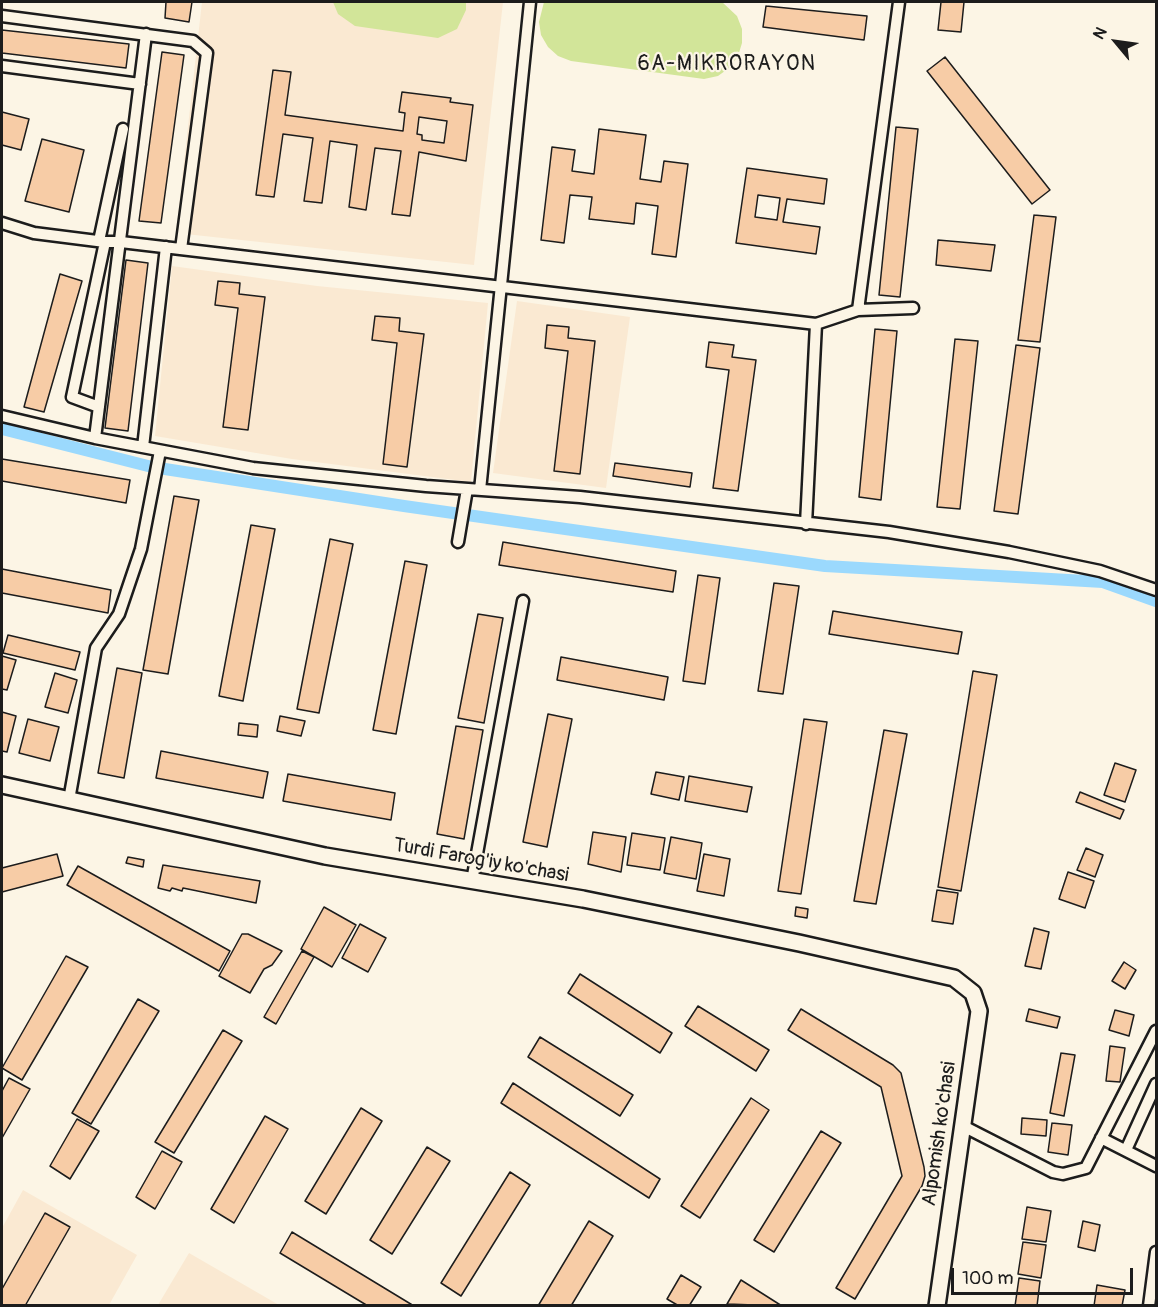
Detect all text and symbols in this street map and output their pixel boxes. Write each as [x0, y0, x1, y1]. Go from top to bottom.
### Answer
north arrow [1086, 12, 1146, 72]
text: N [1089, 24, 1112, 43]
district label: 6A-MIKRORAYON [637, 52, 817, 78]
street label: Turdi Farog'iy ko'chasi [392, 834, 570, 888]
street label: Alpomish ko'chasi [918, 1060, 962, 1208]
scale bar [954, 1256, 1136, 1294]
text: 100 m [962, 1267, 1014, 1290]

